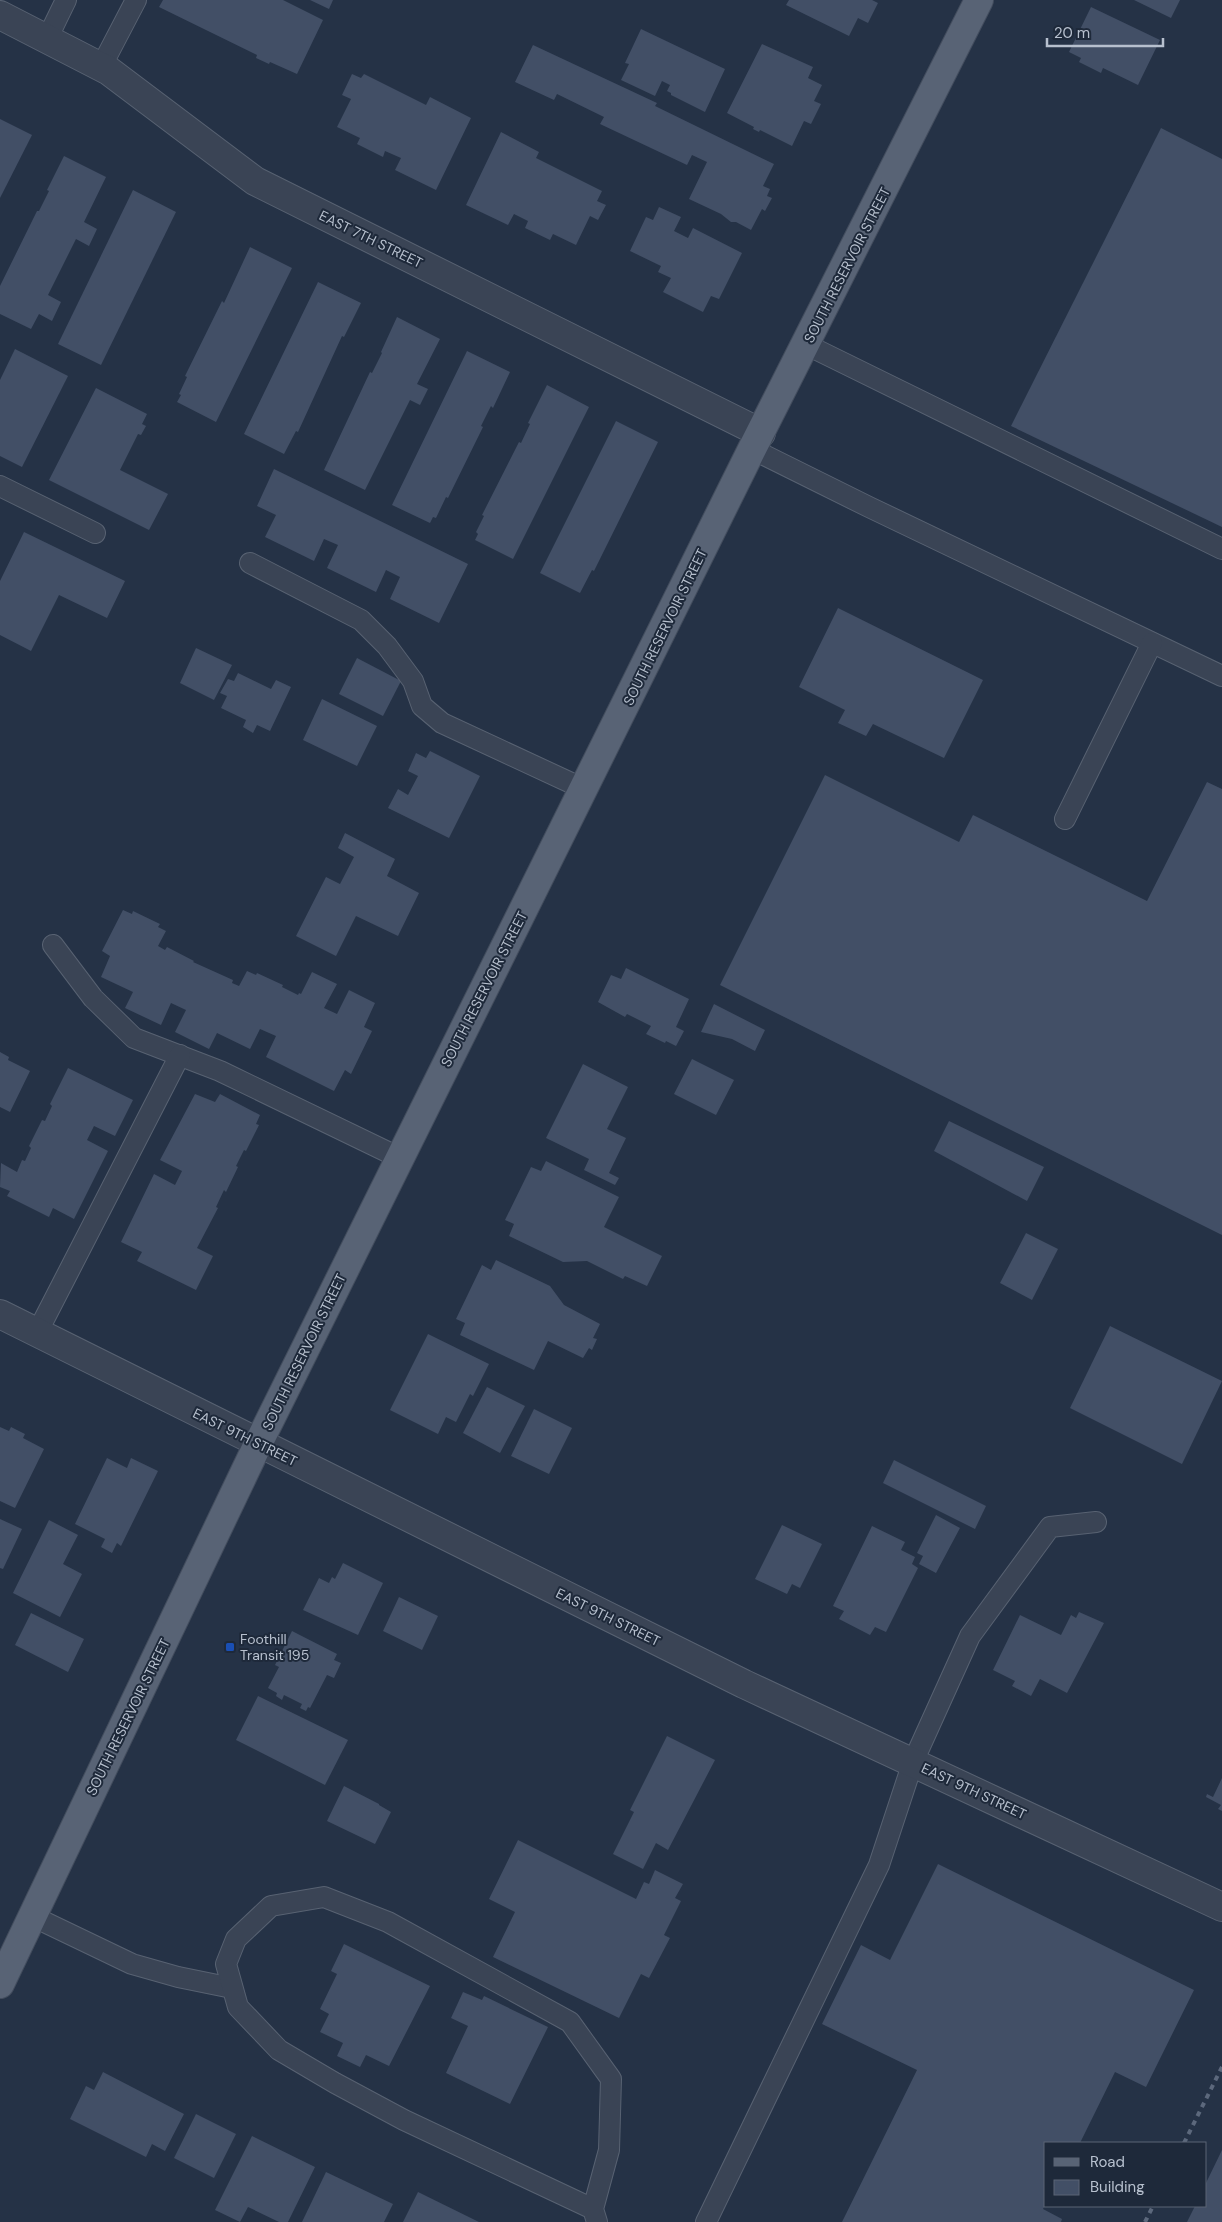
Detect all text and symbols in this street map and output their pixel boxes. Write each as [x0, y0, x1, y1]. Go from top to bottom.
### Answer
scale bar [1047, 15, 1163, 47]
text: 20 m [1054, 23, 1090, 43]
street label: SOUTH RESERVOIR STREET [800, 184, 894, 346]
street label: EAST 7TH STREET [316, 206, 426, 272]
street label: SOUTH RESERVOIR STREET [619, 546, 711, 708]
street label: SOUTH RESERVOIR STREET [437, 908, 531, 1070]
street label: SOUTH RESERVOIR STREET [258, 1271, 350, 1433]
street label: EAST 9TH STREET [190, 1404, 300, 1470]
street label: EAST 9TH STREET [553, 1584, 663, 1650]
place label: Foothill Transit 195 [240, 1630, 309, 1664]
street label: SOUTH RESERVOIR STREET [82, 1636, 174, 1798]
marker: Foothill Transit 195 [224, 1641, 236, 1653]
street label: EAST 9TH STREET [919, 1759, 1030, 1823]
legend [1044, 2142, 1207, 2207]
text: Road [1090, 2152, 1125, 2172]
text: Building [1090, 2177, 1145, 2197]

